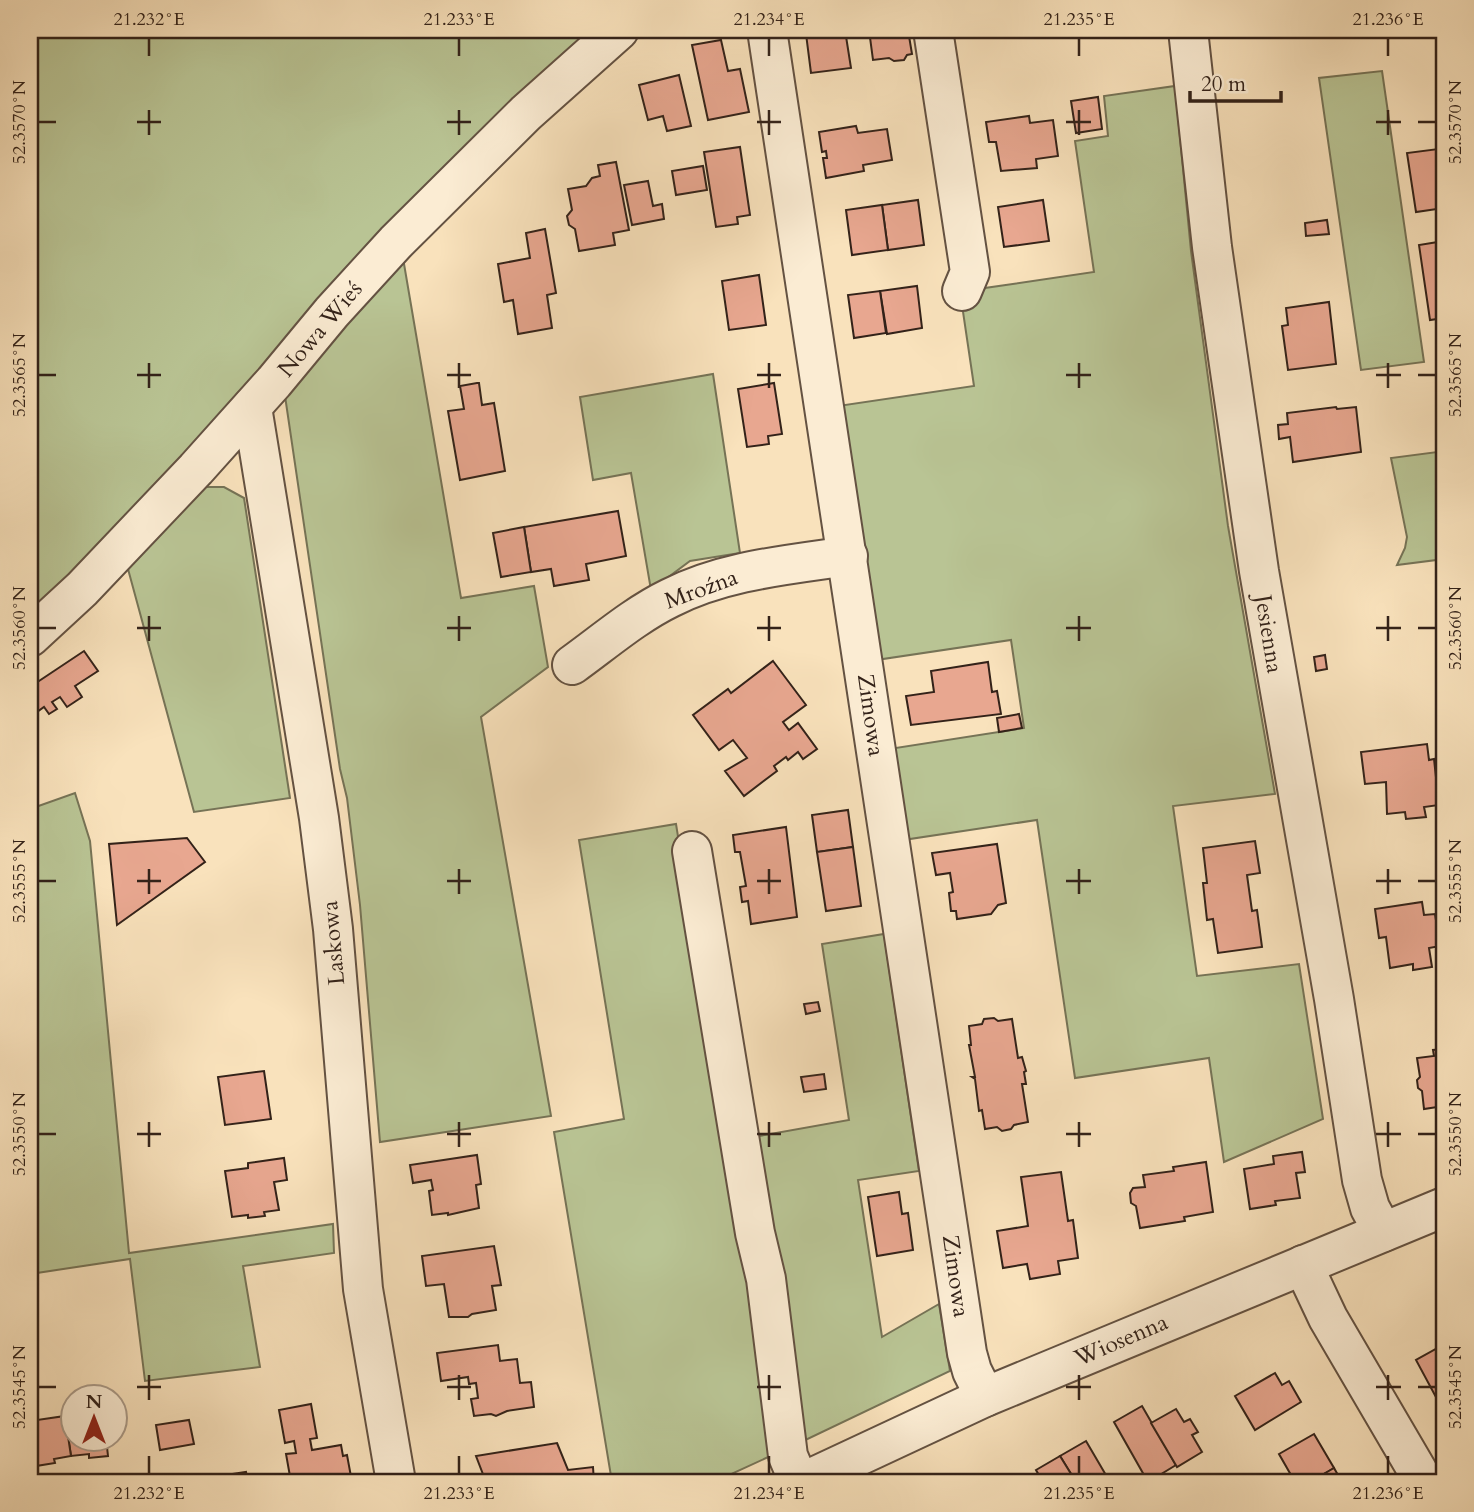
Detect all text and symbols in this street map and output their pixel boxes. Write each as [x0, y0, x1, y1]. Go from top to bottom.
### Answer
text: 21.232°E [114, 7, 185, 32]
text: 21.233°E [424, 7, 495, 32]
text: 21.234°E [734, 7, 805, 32]
text: 21.235°E [1044, 7, 1115, 32]
text: 21.236°E [1353, 7, 1424, 32]
scale bar [1190, 60, 1282, 104]
text: 20 m [1201, 70, 1246, 99]
text: 52.3570°N [7, 79, 32, 164]
text: 52.3570°N [1443, 79, 1468, 164]
street label: Nowa Wieś [271, 274, 369, 384]
text: 52.3565°N [7, 332, 32, 417]
text: 52.3565°N [1443, 332, 1468, 417]
street label: Mroźna [660, 561, 742, 617]
text: 52.3560°N [7, 585, 32, 670]
text: 52.3560°N [1443, 585, 1468, 670]
street label: Jesienna [1247, 590, 1290, 675]
street label: Zimowa [850, 672, 892, 758]
text: 52.3555°N [7, 838, 32, 923]
text: 52.3555°N [1443, 838, 1468, 923]
street label: Laskowa [314, 899, 352, 987]
text: 52.3550°N [7, 1091, 32, 1176]
text: 52.3550°N [1443, 1091, 1468, 1176]
street label: Zimowa [935, 1233, 977, 1319]
street label: Wiosenna [1069, 1306, 1172, 1374]
text: 52.3545°N [7, 1344, 32, 1429]
text: 52.3545°N [1443, 1344, 1468, 1429]
north arrow [60, 1382, 130, 1452]
text: N [86, 1389, 103, 1415]
text: 21.232°E [114, 1481, 185, 1506]
text: 21.233°E [424, 1481, 495, 1506]
text: 21.234°E [734, 1481, 805, 1506]
text: 21.235°E [1044, 1481, 1115, 1506]
text: 21.236°E [1353, 1481, 1424, 1506]

